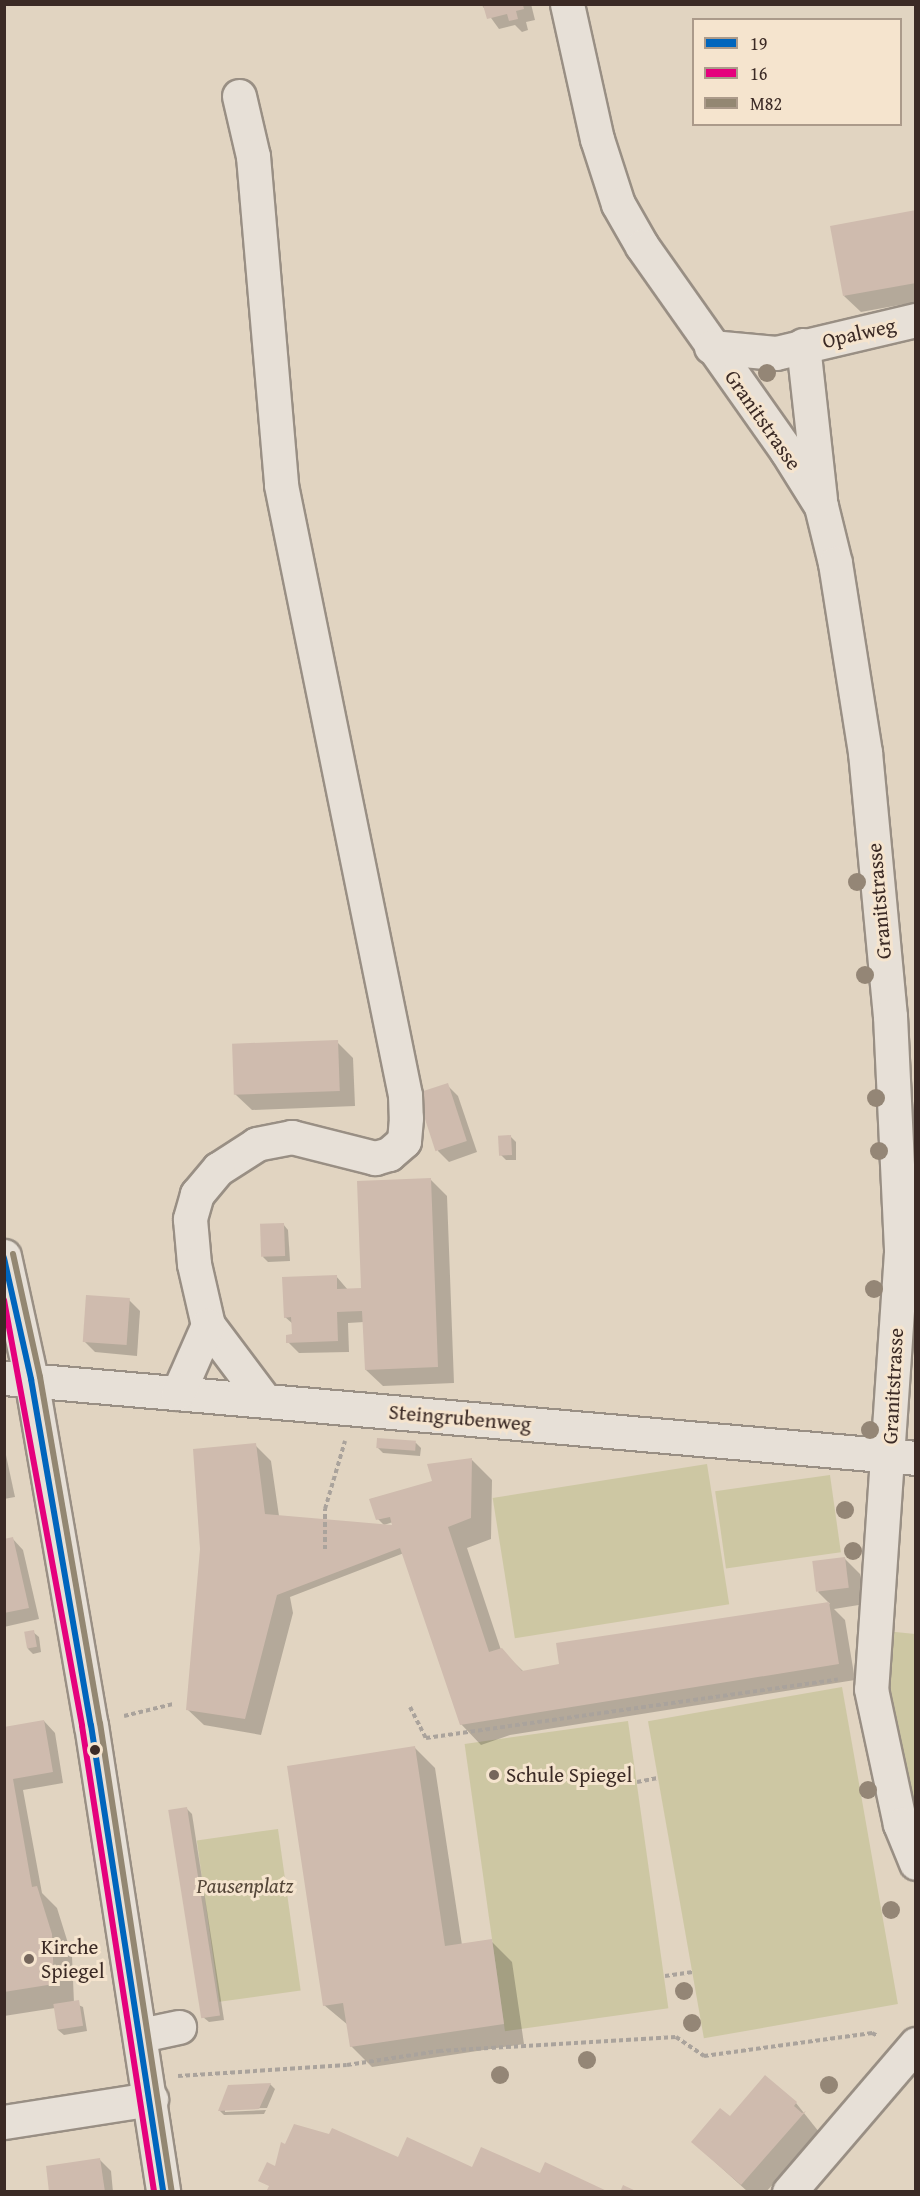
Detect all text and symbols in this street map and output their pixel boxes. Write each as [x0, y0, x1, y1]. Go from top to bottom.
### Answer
legend [692, 18, 902, 126]
text: 19 [750, 30, 767, 57]
text: 16 [750, 60, 767, 87]
text: M82 [750, 90, 782, 117]
street label: Opalweg [820, 312, 898, 354]
street label: Granitstrasse [719, 365, 807, 475]
street label: Granitstrasse [861, 842, 897, 960]
street label: Granitstrasse [877, 1327, 909, 1445]
street label: Steingrubenweg [388, 1399, 532, 1437]
unlabelled marker [89, 1744, 101, 1756]
place label: Schule Spiegel [506, 1762, 632, 1788]
marker: Schule Spiegel [487, 1768, 501, 1782]
park label: Pausenplatz [197, 1873, 293, 1899]
place label: Kirche Spiegel [41, 1934, 105, 1984]
marker: Kirche Spiegel [22, 1952, 36, 1966]

